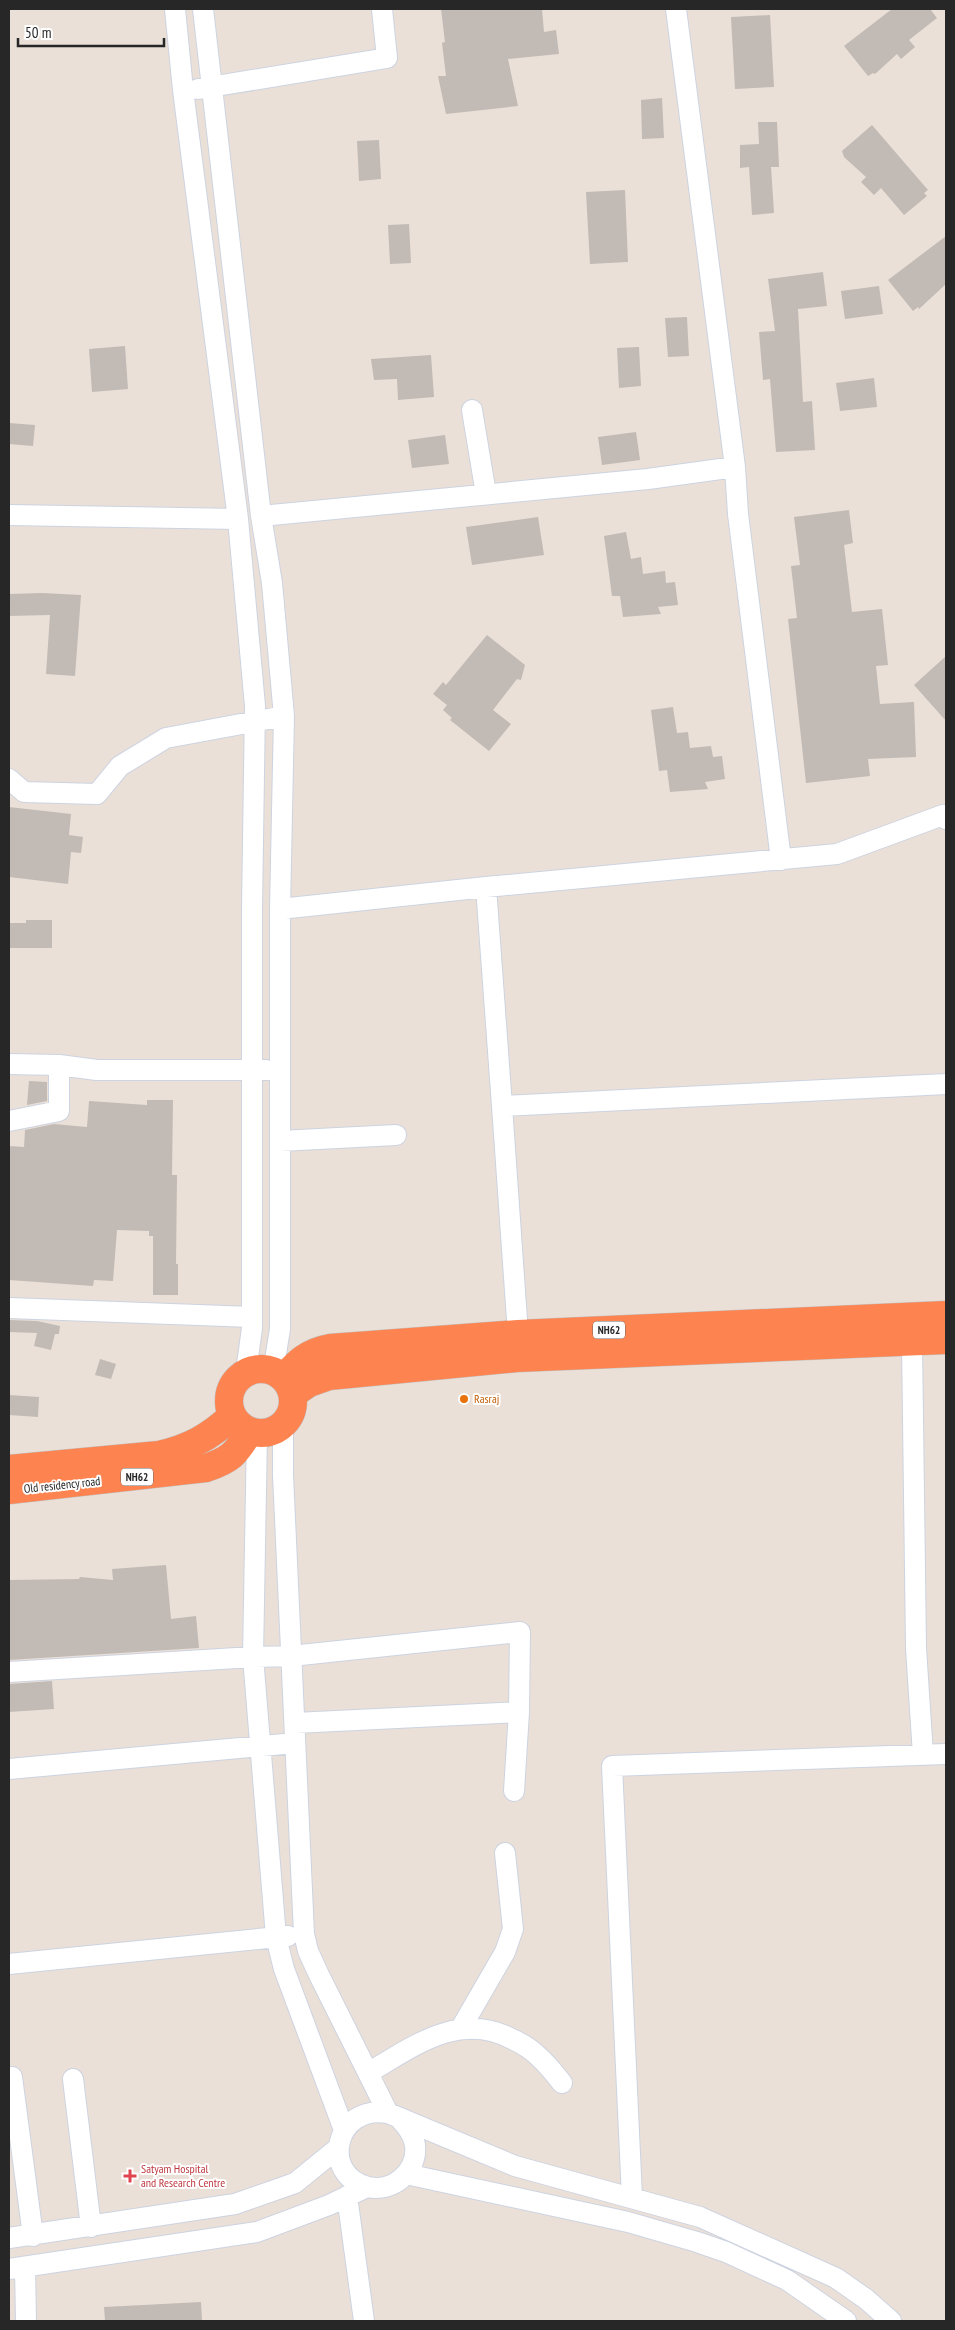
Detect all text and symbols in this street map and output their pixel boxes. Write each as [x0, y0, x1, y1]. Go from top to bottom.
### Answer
scale bar [18, 15, 164, 47]
text: 50 m [25, 23, 51, 42]
road number: NH62 [593, 1322, 625, 1338]
place label: Rasraj [474, 1391, 499, 1406]
marker: Rasraj [458, 1393, 470, 1405]
road number: NH62 [121, 1468, 153, 1485]
street label: Old residency road [23, 1473, 101, 1496]
place label: Satyam Hospital and Research Centre [141, 2161, 225, 2190]
marker: Satyam Hospital and Research Centre [123, 2169, 137, 2183]

